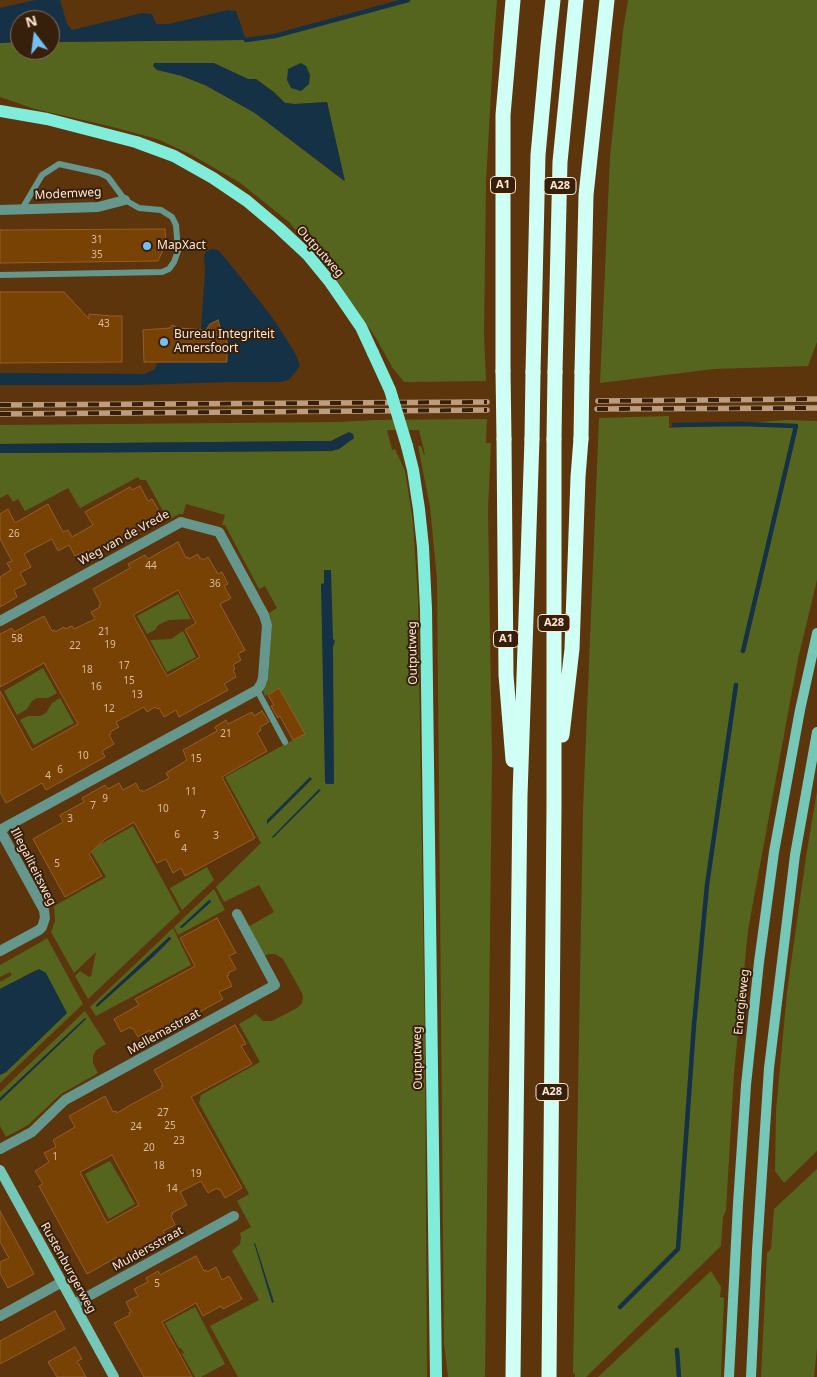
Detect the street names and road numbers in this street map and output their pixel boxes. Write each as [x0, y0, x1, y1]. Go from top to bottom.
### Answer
road number: A1 [490, 176, 516, 194]
road number: A28 [544, 178, 576, 195]
street label: Modemweg [34, 185, 102, 203]
street label: Outputweg [293, 223, 347, 281]
street label: Weg van de Vrede [76, 507, 172, 569]
road number: A28 [538, 614, 570, 632]
street label: Outputweg [405, 621, 421, 685]
road number: A1 [494, 630, 518, 648]
street label: Illegaliteitsweg [7, 826, 59, 908]
street label: Energieweg [731, 968, 753, 1036]
street label: Mellemastraat [125, 1006, 203, 1058]
street label: Outputweg [410, 1026, 426, 1090]
road number: A28 [536, 1084, 568, 1100]
street label: Rustenburgerweg [37, 1220, 99, 1316]
street label: Muldersstraat [110, 1224, 186, 1274]

